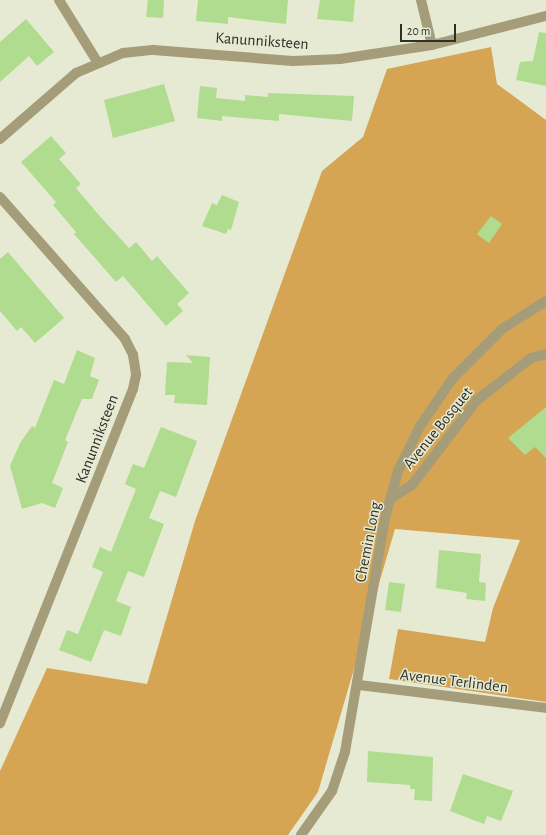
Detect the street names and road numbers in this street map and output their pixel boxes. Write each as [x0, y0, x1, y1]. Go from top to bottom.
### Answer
street label: Kanunniksteen [215, 28, 309, 54]
street label: Avenue Bosquet [399, 383, 477, 473]
street label: Kanunniksteen [71, 392, 123, 486]
street label: Chemin Long [351, 500, 385, 584]
street label: Avenue Terlinden [399, 665, 509, 697]

